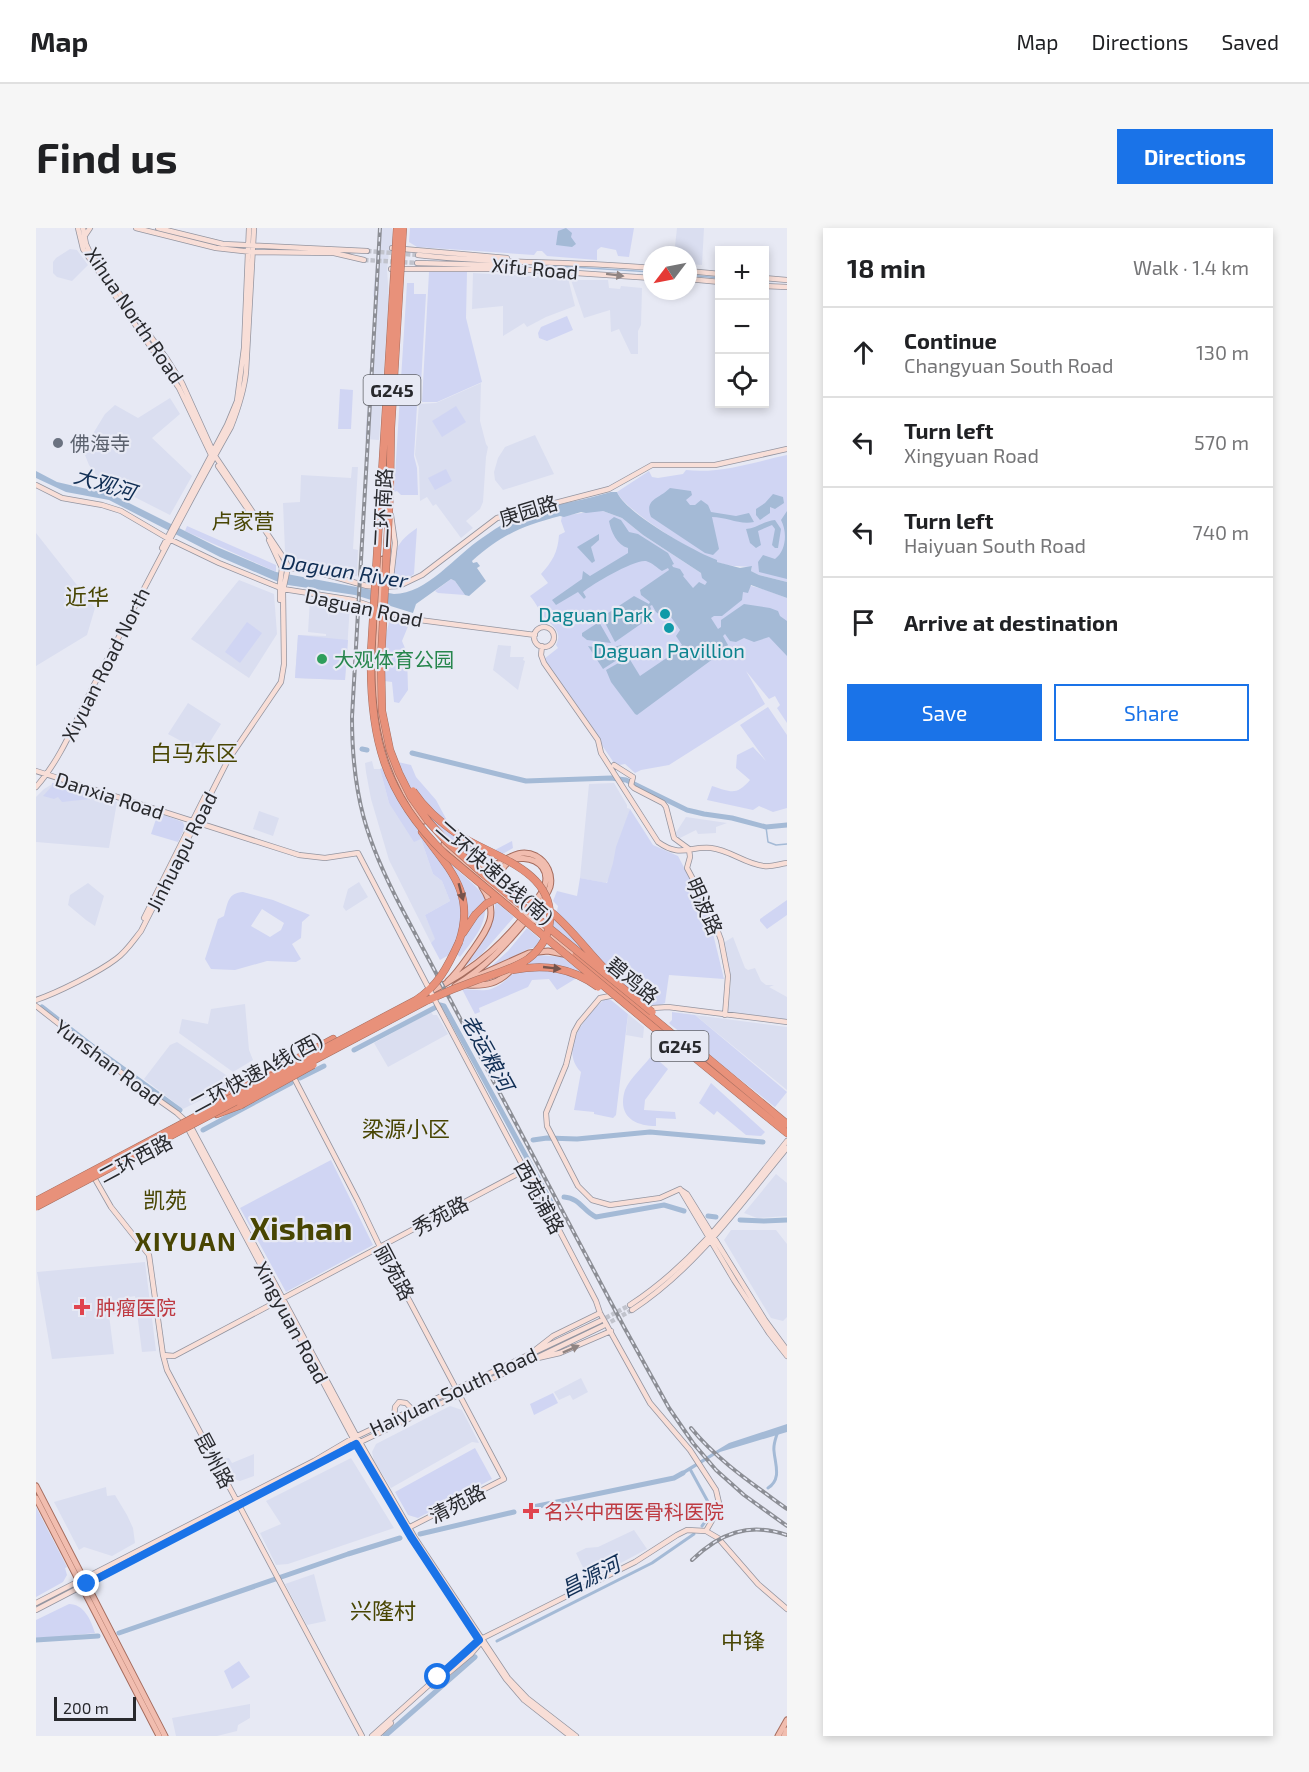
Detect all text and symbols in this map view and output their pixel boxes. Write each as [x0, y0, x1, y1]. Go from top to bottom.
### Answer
text: Map [30, 24, 88, 58]
text: Map [1016, 29, 1059, 54]
text: Directions [1092, 29, 1188, 54]
text: Saved [1221, 29, 1279, 54]
button: Directions [1117, 129, 1273, 184]
text: Find us [36, 131, 178, 181]
street label: Xihua North Road [81, 242, 189, 388]
north arrow [643, 246, 697, 300]
map controls [715, 246, 769, 408]
button: + [715, 246, 769, 300]
street label: Xifu Road [491, 252, 579, 284]
text: 18 min [847, 252, 926, 283]
text: Walk · 1.4 km [1133, 255, 1249, 279]
one-way arrow [606, 271, 625, 280]
button: − [715, 300, 769, 354]
text: Continue [904, 327, 997, 353]
icon: ahead [847, 336, 880, 369]
text: 130 m [1196, 340, 1249, 364]
text: Changyuan South Road [904, 353, 1114, 377]
button: locate [715, 354, 769, 408]
road number: G245 [364, 375, 421, 405]
text: Turn left [904, 417, 993, 443]
icon: left [847, 426, 880, 459]
text: 570 m [1194, 430, 1249, 454]
place label: 佛海寺 [70, 431, 130, 455]
marker: 佛海寺 [51, 436, 65, 450]
text: Xingyuan Road [904, 443, 1039, 467]
water label: 大观河 [71, 462, 143, 505]
street label: 二环南路 [368, 467, 396, 549]
street label: 庚园路 [496, 490, 560, 530]
text: Turn left [904, 507, 993, 533]
district label: 卢家营 [212, 508, 275, 533]
icon: left [847, 516, 880, 549]
text: 740 m [1192, 520, 1249, 544]
text: Haiyuan South Road [904, 533, 1086, 557]
water label: Daguan River [280, 548, 411, 592]
street label: Xiyuan Road North [56, 583, 154, 745]
district label: 近华 [65, 583, 109, 609]
street label: Daguan Road [303, 583, 425, 631]
place label: Daguan Park [538, 602, 653, 626]
icon: arrive [847, 606, 880, 639]
marker: Daguan Park [658, 607, 672, 621]
text: Arrive at destination [904, 609, 1118, 635]
marker: Daguan Pavillion [662, 621, 676, 635]
place label: Daguan Pavillion [593, 638, 745, 662]
place label: 大观体育公园 [334, 647, 454, 671]
marker: 大观体育公园 [315, 652, 329, 666]
button: Save [847, 684, 1042, 741]
button: Share [1054, 684, 1249, 741]
district label: 白马东区 [150, 739, 238, 765]
street label: Danxia Road [53, 766, 167, 824]
street label: Jinhuapu Road [141, 787, 221, 915]
street label: 二环快速B线(南) [432, 815, 558, 929]
street label: 明波路 [682, 874, 728, 938]
one-way arrow [456, 883, 466, 901]
street label: 碧鸡路 [602, 952, 664, 1008]
one-way arrow [543, 963, 562, 973]
water label: 老运粮河 [457, 1009, 521, 1098]
street label: Yunshan Road [51, 1014, 167, 1110]
street label: 二环快速A线(西) [186, 1027, 326, 1117]
road number: G245 [652, 1031, 708, 1061]
district label: 梁源小区 [362, 1115, 450, 1141]
street label: 二环西路 [94, 1129, 176, 1187]
street label: 西苑浦路 [510, 1156, 570, 1238]
district label: 凯苑 [143, 1186, 187, 1212]
street label: 秀苑路 [408, 1190, 472, 1240]
district label: Xishan [249, 1208, 353, 1246]
district label: XIYUAN [135, 1225, 237, 1256]
street label: 丽苑路 [370, 1240, 420, 1304]
street label: Xingyuan Road [250, 1257, 334, 1387]
place label: 肿瘤医院 [96, 1295, 176, 1319]
marker: 肿瘤医院 [73, 1298, 91, 1316]
street label: Haiyuan South Road [365, 1342, 541, 1440]
one-way arrow [562, 1344, 580, 1353]
street label: 昆州路 [190, 1428, 240, 1492]
street label: 清苑路 [425, 1479, 489, 1527]
place label: 名兴中西医骨科医院 [544, 1499, 724, 1523]
marker: 名兴中西医骨科医院 [522, 1502, 540, 1520]
water label: 昌源河 [556, 1549, 627, 1601]
route end [73, 1570, 99, 1596]
district label: 兴隆村 [350, 1597, 416, 1623]
district label: 中锋 [721, 1627, 765, 1653]
route start [424, 1663, 450, 1689]
scale bar [54, 1694, 136, 1722]
text: 200 m [63, 1698, 109, 1717]

